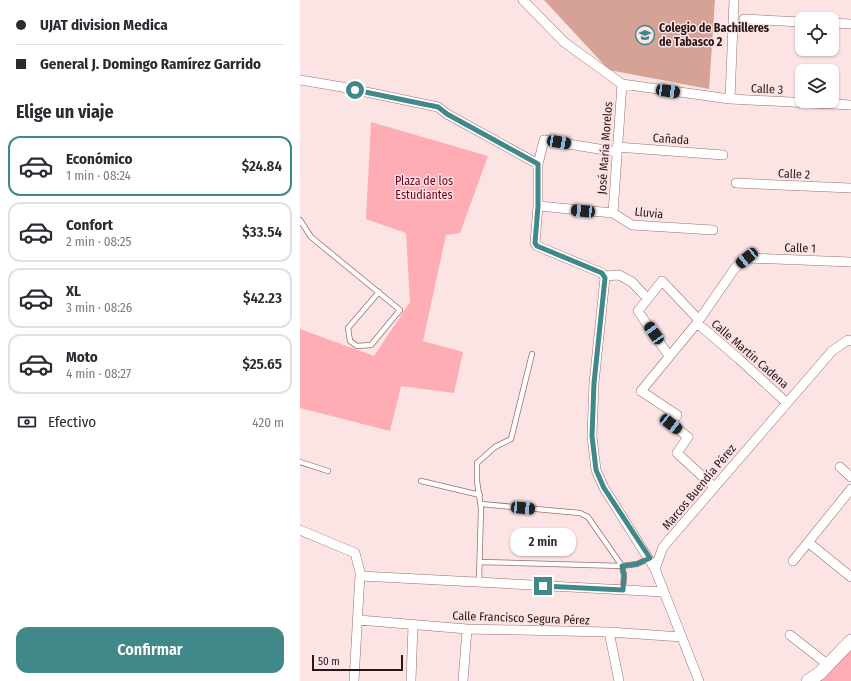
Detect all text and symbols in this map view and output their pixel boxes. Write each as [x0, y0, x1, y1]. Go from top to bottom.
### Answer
map controls [795, 12, 839, 108]
button: locate [795, 12, 839, 56]
text: UJAT division Medica [40, 16, 168, 34]
place label: Colegio de Bachilleres de Tabasco 2 [659, 21, 770, 49]
school or university icon: Colegio de Bachilleres de Tabasco 2 [634, 24, 656, 46]
text: General J. Domingo Ramírez Garrido [40, 55, 261, 73]
button: layers [795, 64, 839, 108]
route start [346, 81, 364, 99]
street label: Calle 3 [751, 81, 783, 97]
car [655, 83, 681, 99]
text: Elige un viaje [16, 101, 114, 123]
street label: José María Morelos [595, 101, 615, 195]
street label: Cañada [652, 131, 690, 147]
car [546, 134, 572, 150]
icon: car [18, 148, 54, 184]
text: Económico [66, 150, 133, 168]
text: $24.84 [242, 157, 282, 175]
street label: Calle 2 [778, 166, 810, 182]
text: 1 min · 08:24 [66, 168, 131, 183]
park label: Plaza de los Estudiantes [395, 174, 453, 202]
car [571, 204, 595, 218]
street label: Lluvia [634, 205, 664, 221]
icon: car [18, 214, 54, 250]
text: Confort [66, 216, 113, 234]
text: $33.54 [242, 223, 282, 241]
text: 2 min · 08:25 [66, 234, 132, 249]
street label: Calle 1 [784, 240, 816, 256]
car [734, 246, 760, 270]
icon: car [18, 280, 54, 316]
text: XL [66, 282, 81, 300]
text: $42.23 [243, 289, 282, 307]
text: 3 min · 08:26 [66, 300, 132, 315]
street label: Calle Martín Cadena [708, 317, 792, 391]
car [642, 320, 666, 346]
icon: car [18, 346, 54, 382]
text: Moto [66, 348, 98, 366]
text: $25.65 [242, 355, 282, 373]
text: 4 min · 08:27 [66, 366, 131, 381]
icon: cash [16, 411, 38, 433]
car [658, 412, 684, 436]
text: Efectivo [48, 413, 96, 431]
text: 420 m [252, 415, 284, 430]
street label: Marcos Buendía Pérez [659, 441, 739, 533]
car [511, 501, 535, 515]
callout: 2 min [510, 528, 576, 556]
text: 2 min [529, 534, 557, 549]
route end [534, 577, 552, 595]
street label: Calle Francisco Segura Pérez [452, 609, 590, 627]
button: Confirmar [16, 627, 284, 673]
scale bar [312, 653, 403, 672]
text: 50 m [318, 655, 340, 668]

